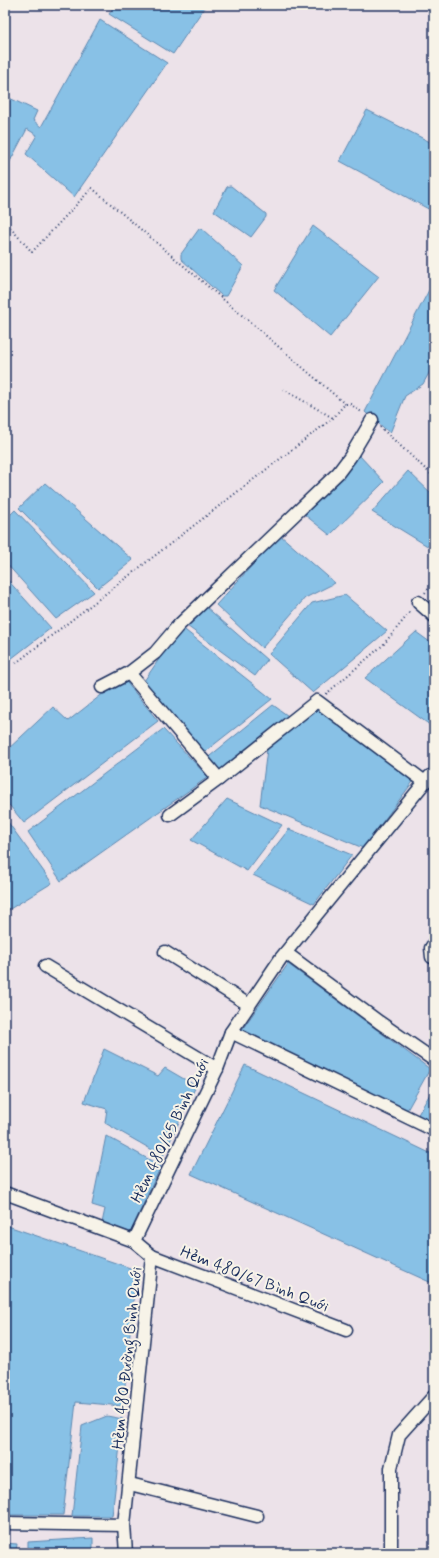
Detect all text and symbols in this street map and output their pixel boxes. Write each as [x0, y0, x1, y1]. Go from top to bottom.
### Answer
street label: Hẻm 480/65 Bình Quới [126, 1055, 215, 1206]
street label: Hẻm 480/67 Bình Quới [177, 1241, 332, 1318]
street label: Hẻm 480 Đường Bình Quới [107, 1266, 149, 1451]

